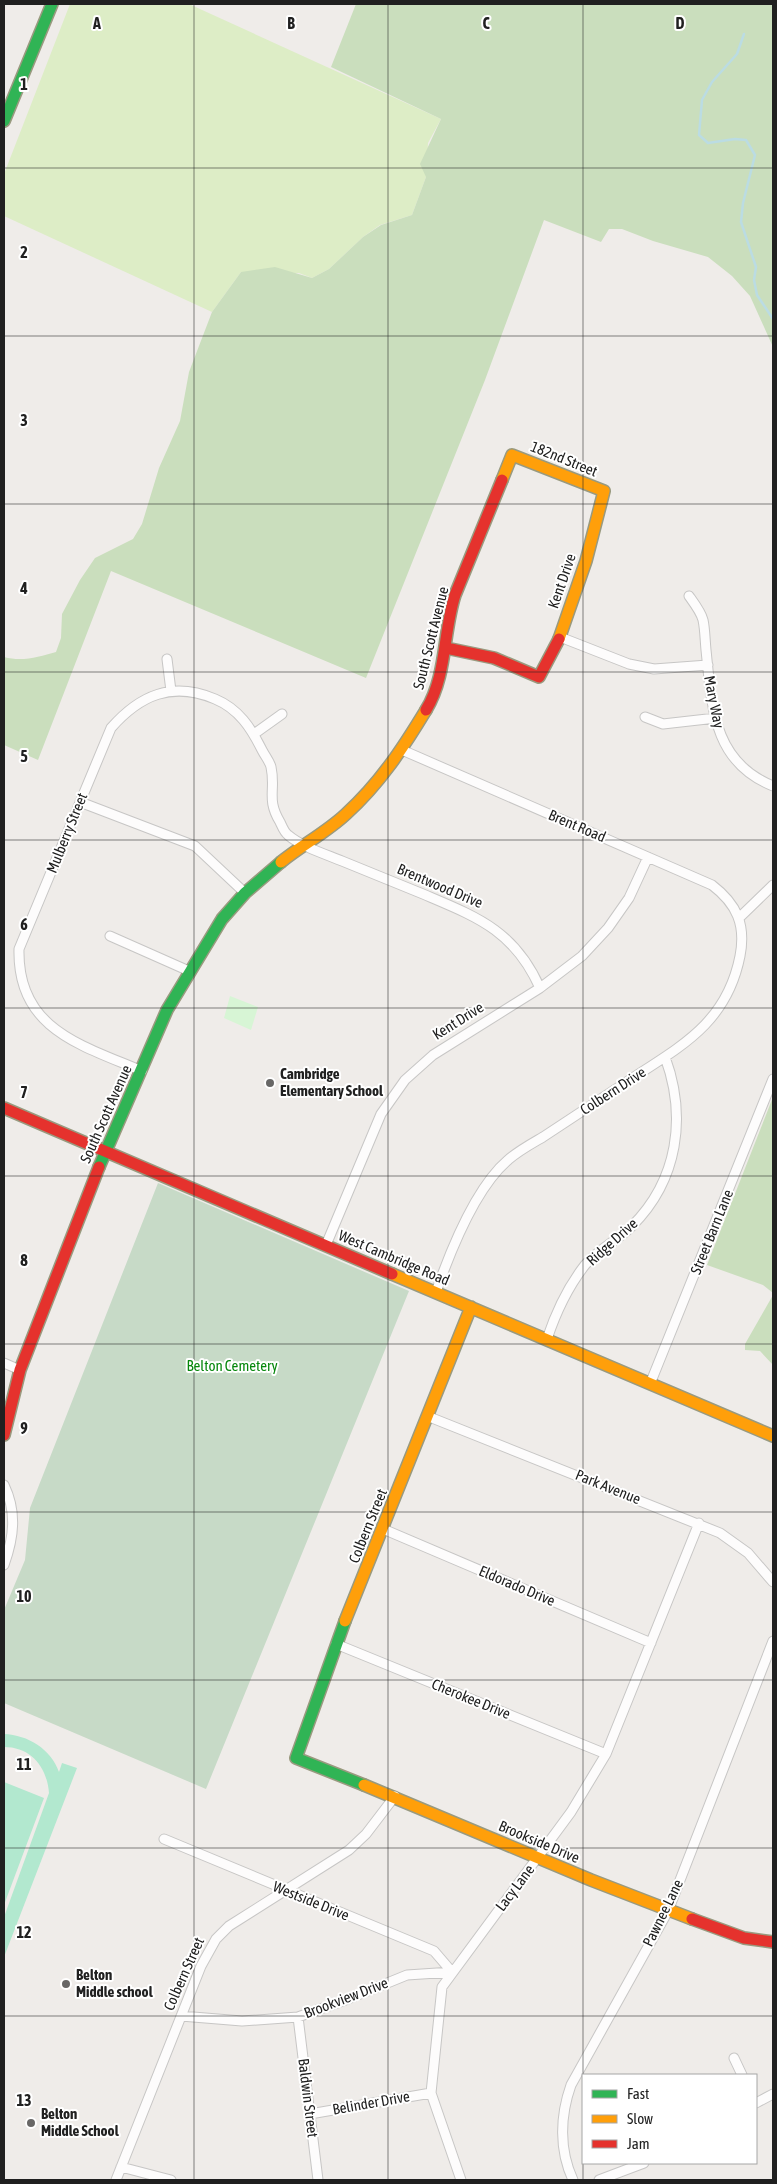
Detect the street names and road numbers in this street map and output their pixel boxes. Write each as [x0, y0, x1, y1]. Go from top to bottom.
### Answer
street label: 182nd Street [528, 437, 600, 480]
street label: Kent Drive [544, 551, 579, 610]
street label: South Scott Avenue [410, 585, 452, 691]
street label: Mary Way [701, 674, 728, 730]
street label: Mulberry Street [43, 790, 90, 875]
street label: Brent Road [546, 806, 608, 845]
street label: Brentwood Drive [395, 860, 486, 911]
street label: Kent Drive [429, 998, 486, 1043]
street label: South Scott Avenue [76, 1062, 135, 1165]
street label: Colbern Drive [577, 1063, 649, 1118]
street label: Street Barn Lane [687, 1187, 736, 1277]
street label: Ridge Drive [583, 1214, 641, 1269]
street label: West Cambridge Road [336, 1226, 452, 1289]
street label: Park Avenue [573, 1466, 643, 1507]
street label: Colbern Street [345, 1486, 390, 1565]
street label: Eldorado Drive [477, 1562, 558, 1609]
street label: Cherokee Drive [429, 1675, 513, 1722]
street label: Brookside Drive [496, 1817, 582, 1866]
street label: Lacy Lane [492, 1861, 538, 1914]
street label: Pawnee Lane [639, 1876, 686, 1949]
street label: Westside Drive [271, 1878, 352, 1924]
street label: Colbern Street [160, 1935, 207, 2013]
street label: Brookview Drive [301, 1974, 390, 2021]
street label: Baldwin Street [295, 2057, 322, 2139]
street label: Belinder Drive [331, 2087, 411, 2118]

